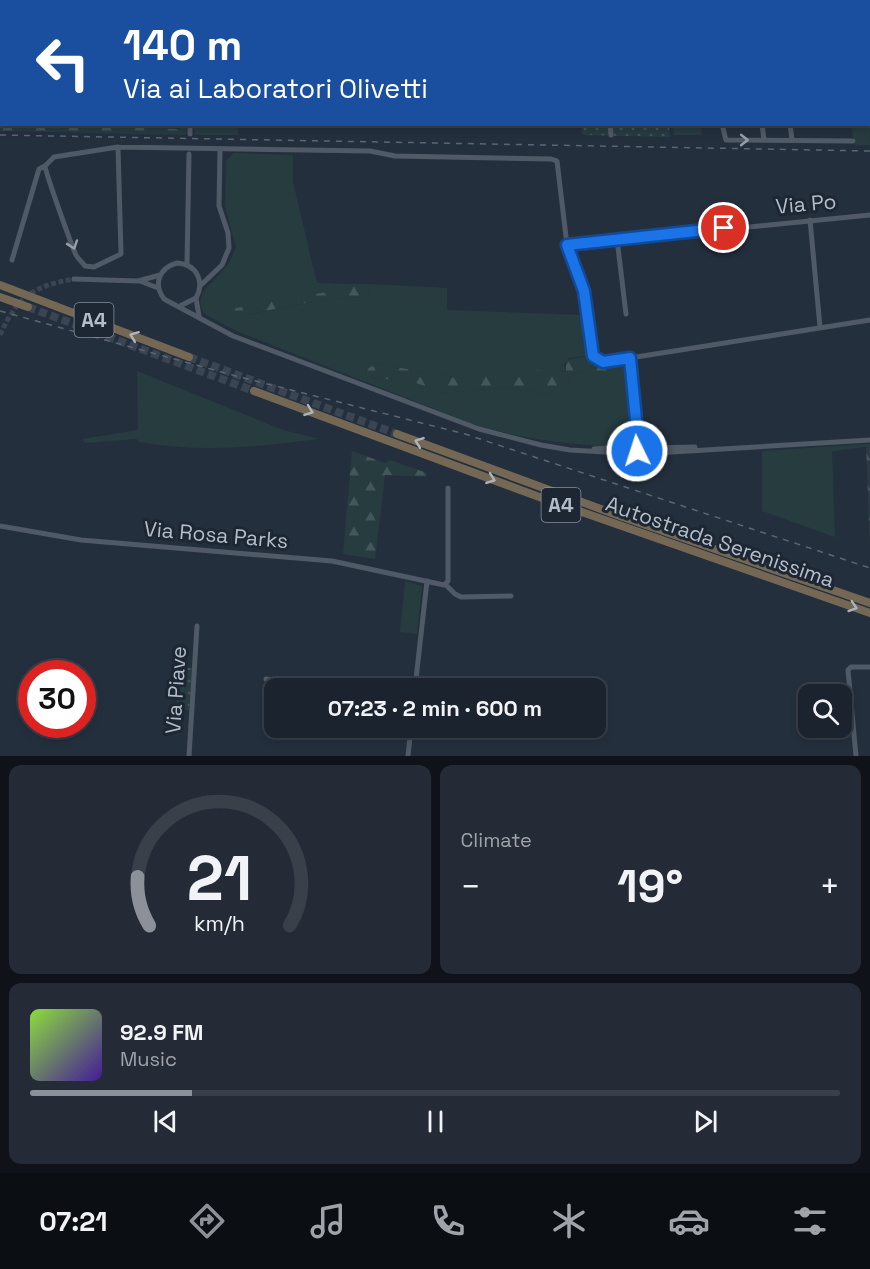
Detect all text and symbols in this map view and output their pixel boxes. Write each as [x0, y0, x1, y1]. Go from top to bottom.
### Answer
text: 140 m [123, 19, 242, 72]
icon: left [24, 24, 102, 102]
text: Via ai Laboratori Olivetti [123, 71, 428, 106]
one-way arrow [739, 134, 748, 146]
street label: Via Po [774, 187, 837, 220]
pin [698, 202, 749, 253]
icon: arrive [707, 211, 740, 244]
one-way arrow [65, 239, 78, 250]
road number: A4 [74, 303, 113, 337]
one-way arrow [129, 330, 140, 343]
one-way arrow [303, 404, 314, 416]
position arrow [605, 419, 669, 483]
one-way arrow [415, 437, 426, 449]
one-way arrow [485, 472, 496, 484]
road number: A4 [542, 488, 580, 522]
street label: Autostrada Serenissima [602, 490, 838, 593]
street label: Via Rosa Parks [143, 515, 289, 554]
one-way arrow [847, 600, 858, 613]
street label: Via Piave [159, 645, 192, 735]
speed limit sign: 30 [18, 660, 96, 738]
map controls [798, 684, 852, 738]
button: search [798, 684, 852, 738]
text: 07:23 · 2 min · 600 m [328, 694, 542, 722]
text: Climate [461, 827, 532, 853]
text: 21 [187, 839, 252, 918]
text: 19° [617, 858, 683, 915]
text: − [461, 866, 481, 908]
text: + [820, 866, 840, 908]
text: km/h [194, 911, 245, 938]
text: 92.9 FM [120, 1018, 204, 1046]
text: Music [120, 1046, 177, 1072]
icon: previous [149, 1105, 182, 1138]
icon: pause [419, 1105, 452, 1138]
icon: next [689, 1105, 722, 1138]
icon: directions [186, 1200, 228, 1242]
icon: music [307, 1200, 349, 1242]
icon: phone [427, 1200, 469, 1242]
icon: climate [548, 1200, 590, 1242]
icon: car [668, 1200, 710, 1242]
icon: filters [789, 1200, 831, 1242]
text: 07:21 [39, 1204, 107, 1239]

